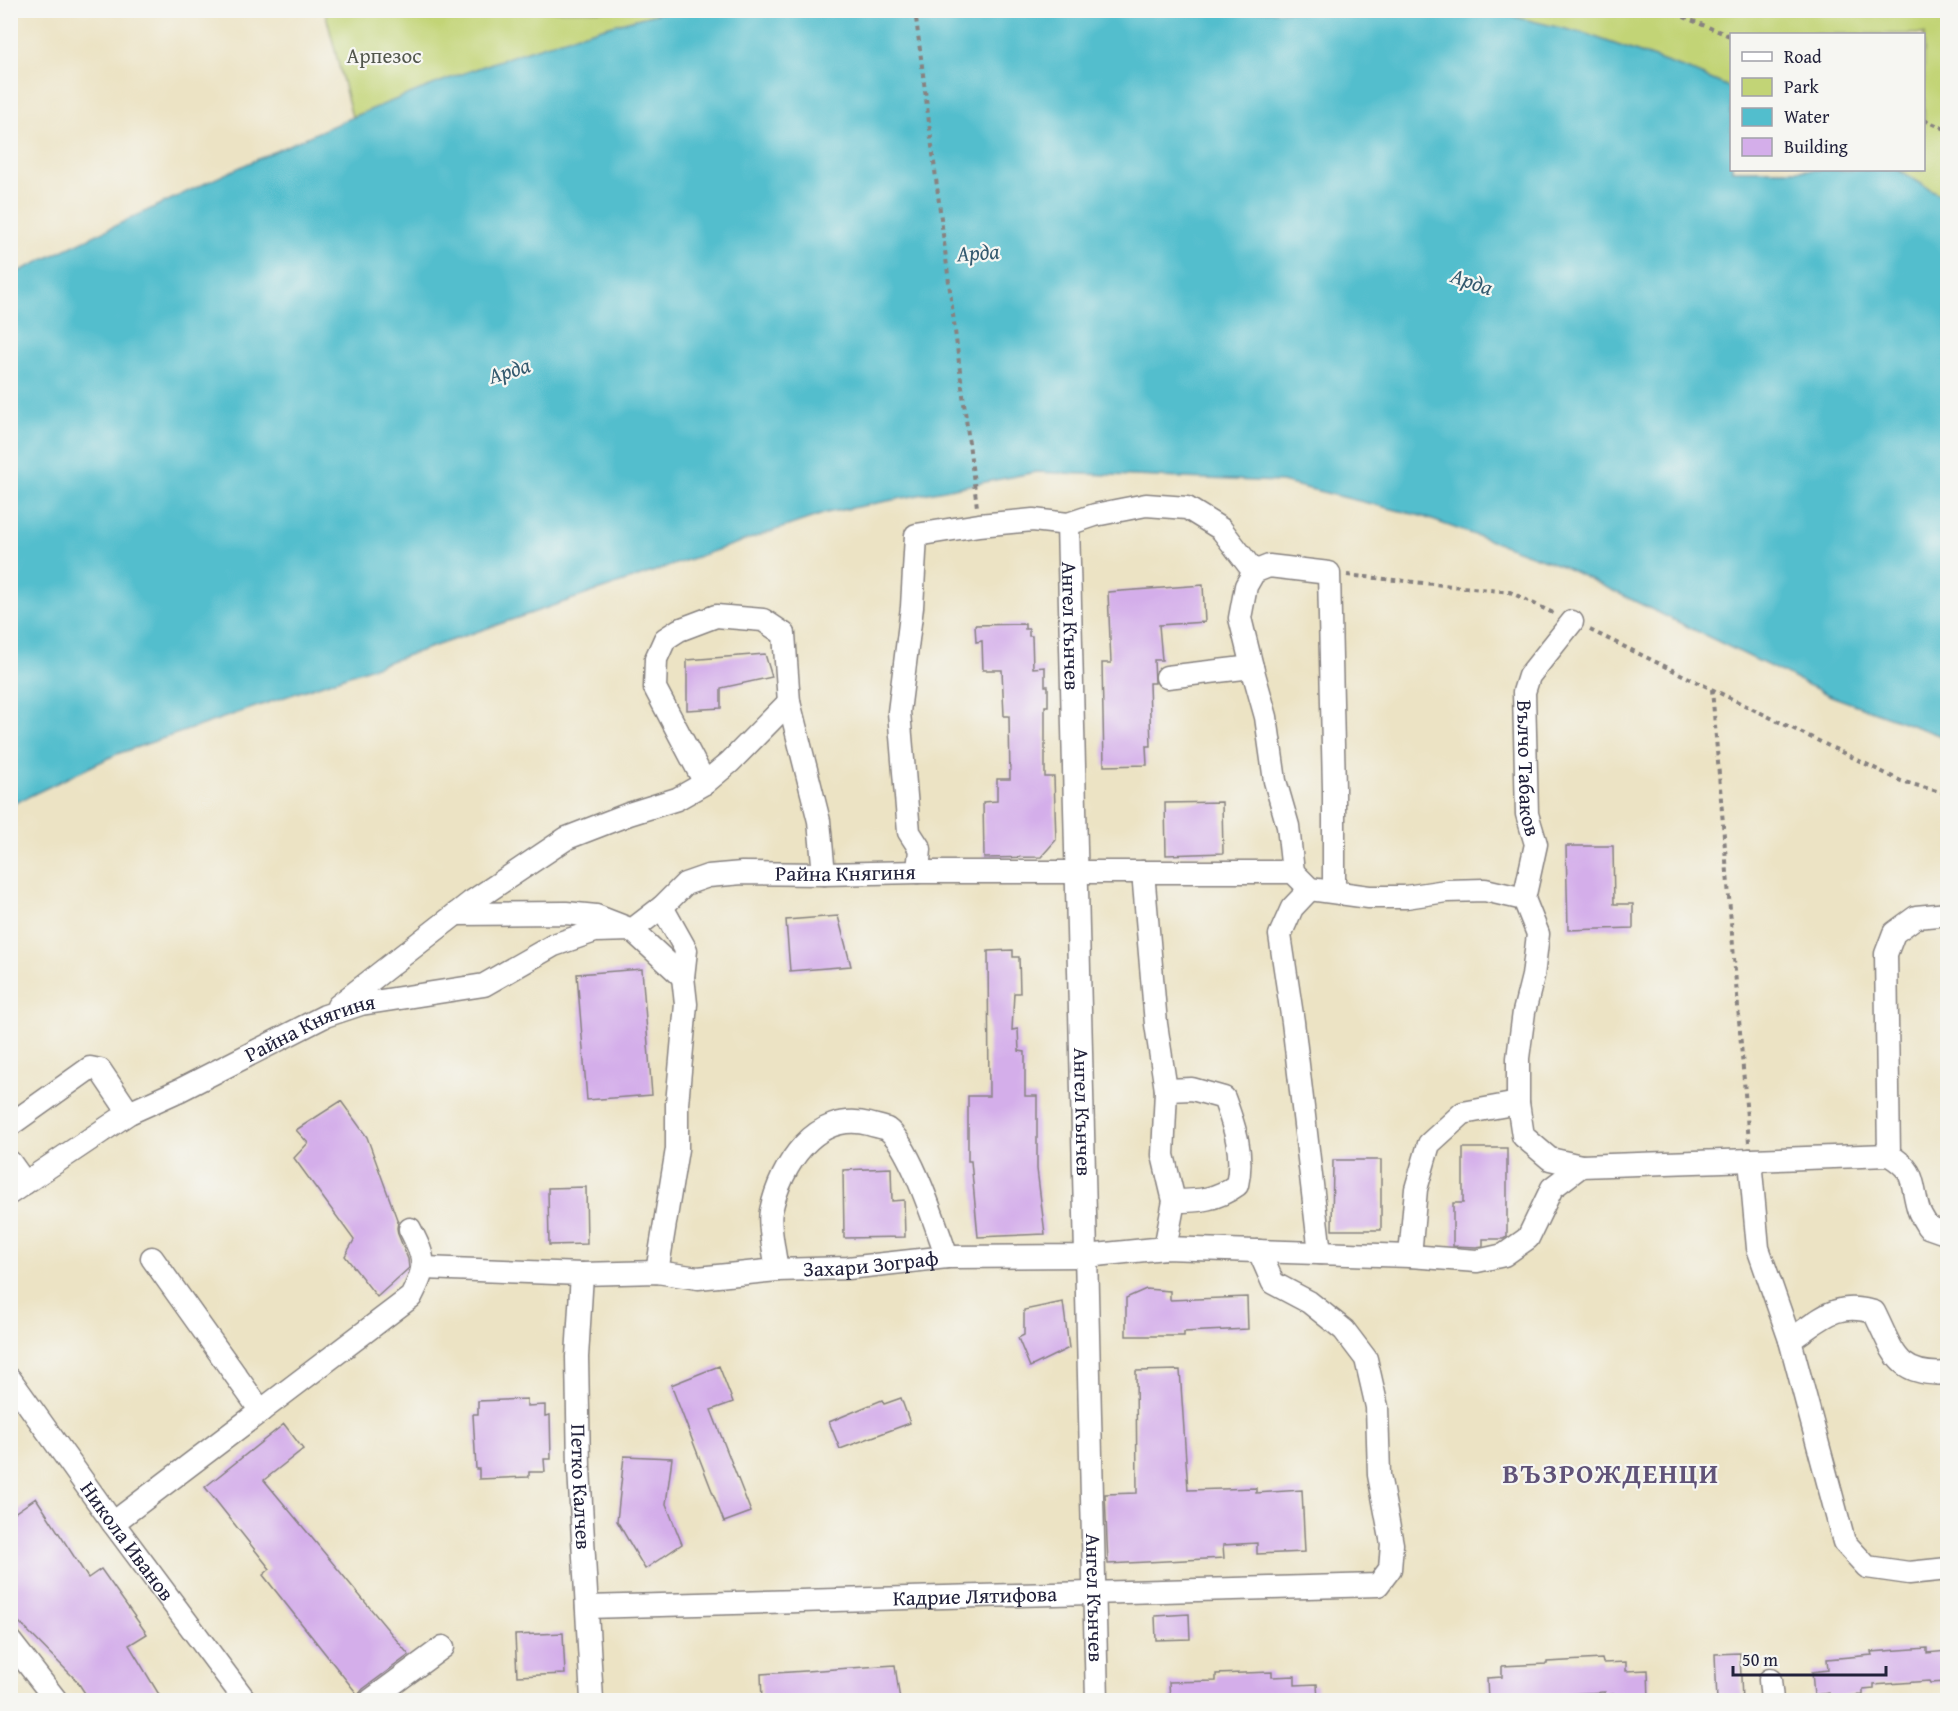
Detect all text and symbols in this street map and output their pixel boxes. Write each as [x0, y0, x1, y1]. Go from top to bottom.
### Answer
legend [1730, 33, 1925, 171]
park label: Арпезос [347, 40, 421, 71]
text: Road [1784, 43, 1822, 70]
text: Park [1784, 73, 1820, 100]
text: Water [1784, 103, 1830, 130]
text: Building [1784, 133, 1848, 160]
water label: Арда [955, 235, 1000, 270]
water label: Арда [1446, 259, 1497, 303]
water label: Арда [483, 348, 534, 392]
street label: Ангел Кънчев [1054, 561, 1088, 691]
street label: Вълчо Табаков [1509, 699, 1549, 840]
street label: Райна Княгиня [775, 856, 916, 889]
street label: Райна Княгиня [239, 986, 378, 1070]
street label: Ангел Кънчев [1066, 1047, 1100, 1176]
street label: Захари Зограф [803, 1242, 940, 1284]
street label: Петко Калчев [563, 1424, 600, 1550]
district label: ВЪЗРОЖДЕНЦИ [1503, 1453, 1719, 1493]
street label: Никола Иванов [73, 1475, 182, 1607]
street label: Ангел Кънчев [1078, 1533, 1112, 1662]
street label: Кадрие Лятифова [892, 1578, 1057, 1613]
scale bar [1733, 1639, 1886, 1677]
text: 50 m [1742, 1646, 1778, 1673]

